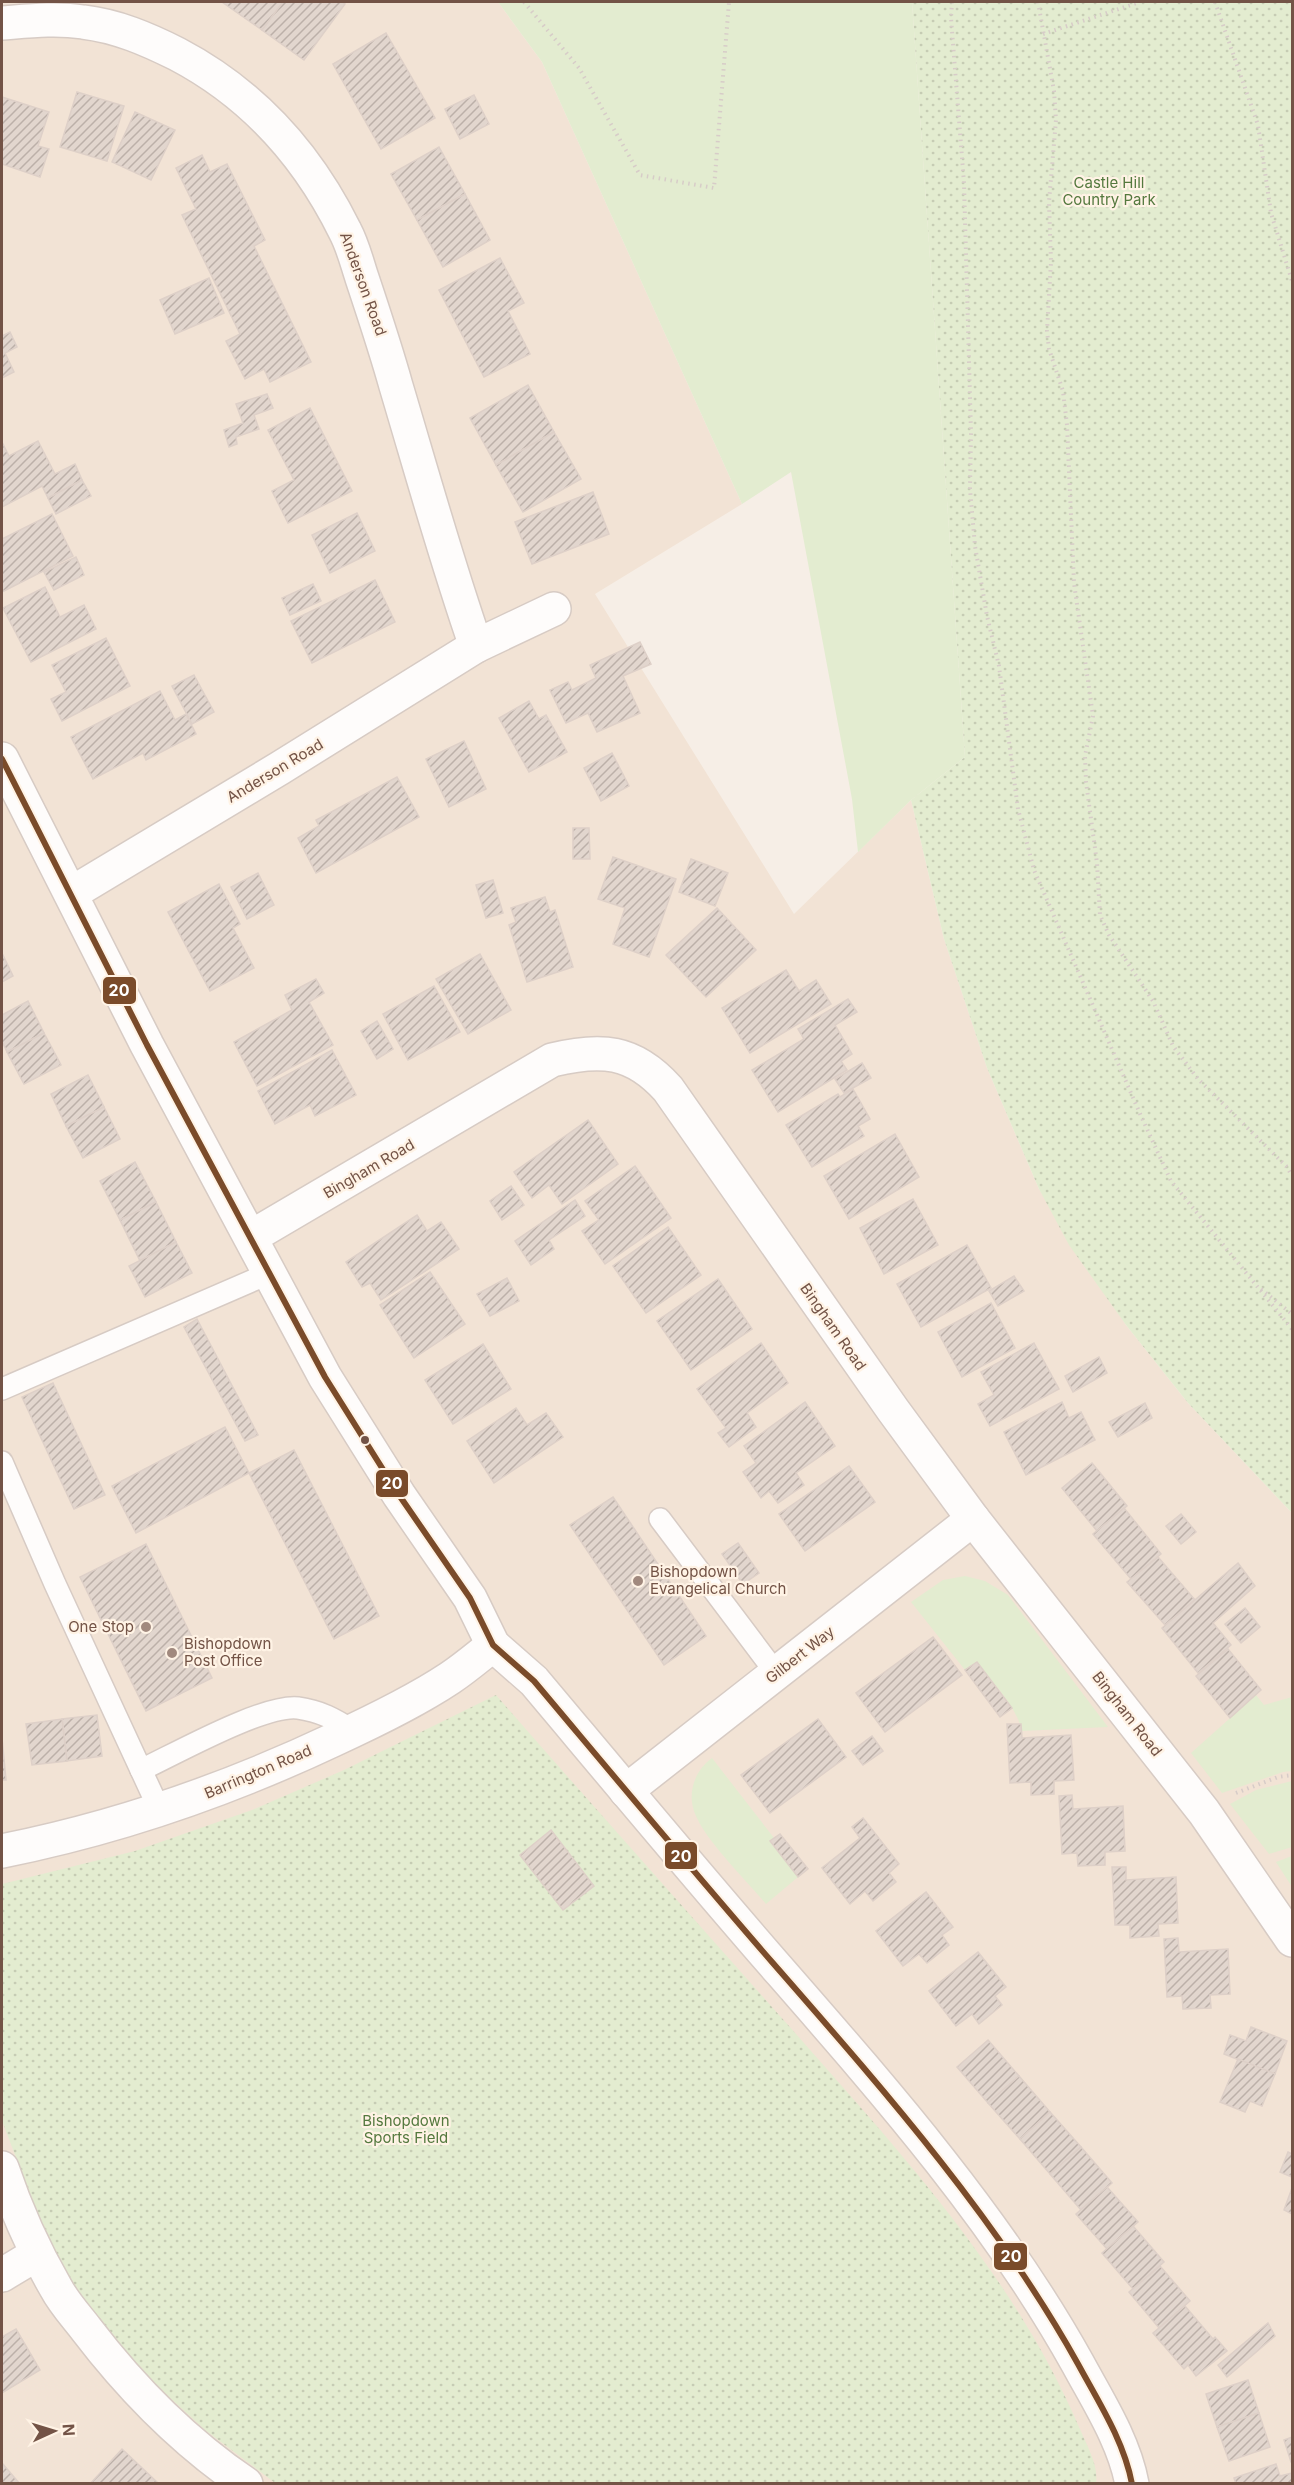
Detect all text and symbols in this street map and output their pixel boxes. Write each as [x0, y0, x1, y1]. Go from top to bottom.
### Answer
park label: Castle Hill Country Park [1062, 173, 1156, 209]
street label: Anderson Road [336, 229, 391, 338]
street label: Anderson Road [223, 734, 326, 807]
line badge: 20 [102, 976, 137, 1005]
text: 20 [109, 980, 130, 1000]
street label: Bingham Road [320, 1135, 418, 1202]
street label: Bingham Road [796, 1279, 871, 1374]
unlabelled marker [359, 1434, 371, 1446]
line badge: 20 [375, 1469, 409, 1498]
text: 20 [382, 1473, 403, 1493]
place label: Bishopdown Evangelical Church [650, 1562, 786, 1598]
marker: Bishopdown Evangelical Church [631, 1574, 645, 1588]
place label: One Stop [68, 1617, 134, 1636]
marker: One Stop [139, 1620, 153, 1634]
street label: Gilbert Way [762, 1622, 838, 1687]
place label: Bishopdown Post Office [184, 1634, 271, 1670]
marker: Bishopdown Post Office [165, 1646, 179, 1660]
street label: Bingham Road [1088, 1668, 1166, 1760]
street label: Barrington Road [201, 1740, 314, 1803]
line badge: 20 [664, 1841, 698, 1870]
text: 20 [671, 1846, 692, 1866]
park label: Bishopdown Sports Field [362, 2111, 450, 2147]
line badge: 20 [993, 2242, 1028, 2271]
text: 20 [1001, 2246, 1022, 2266]
north arrow [24, 2401, 84, 2461]
text: N [59, 2423, 79, 2437]

